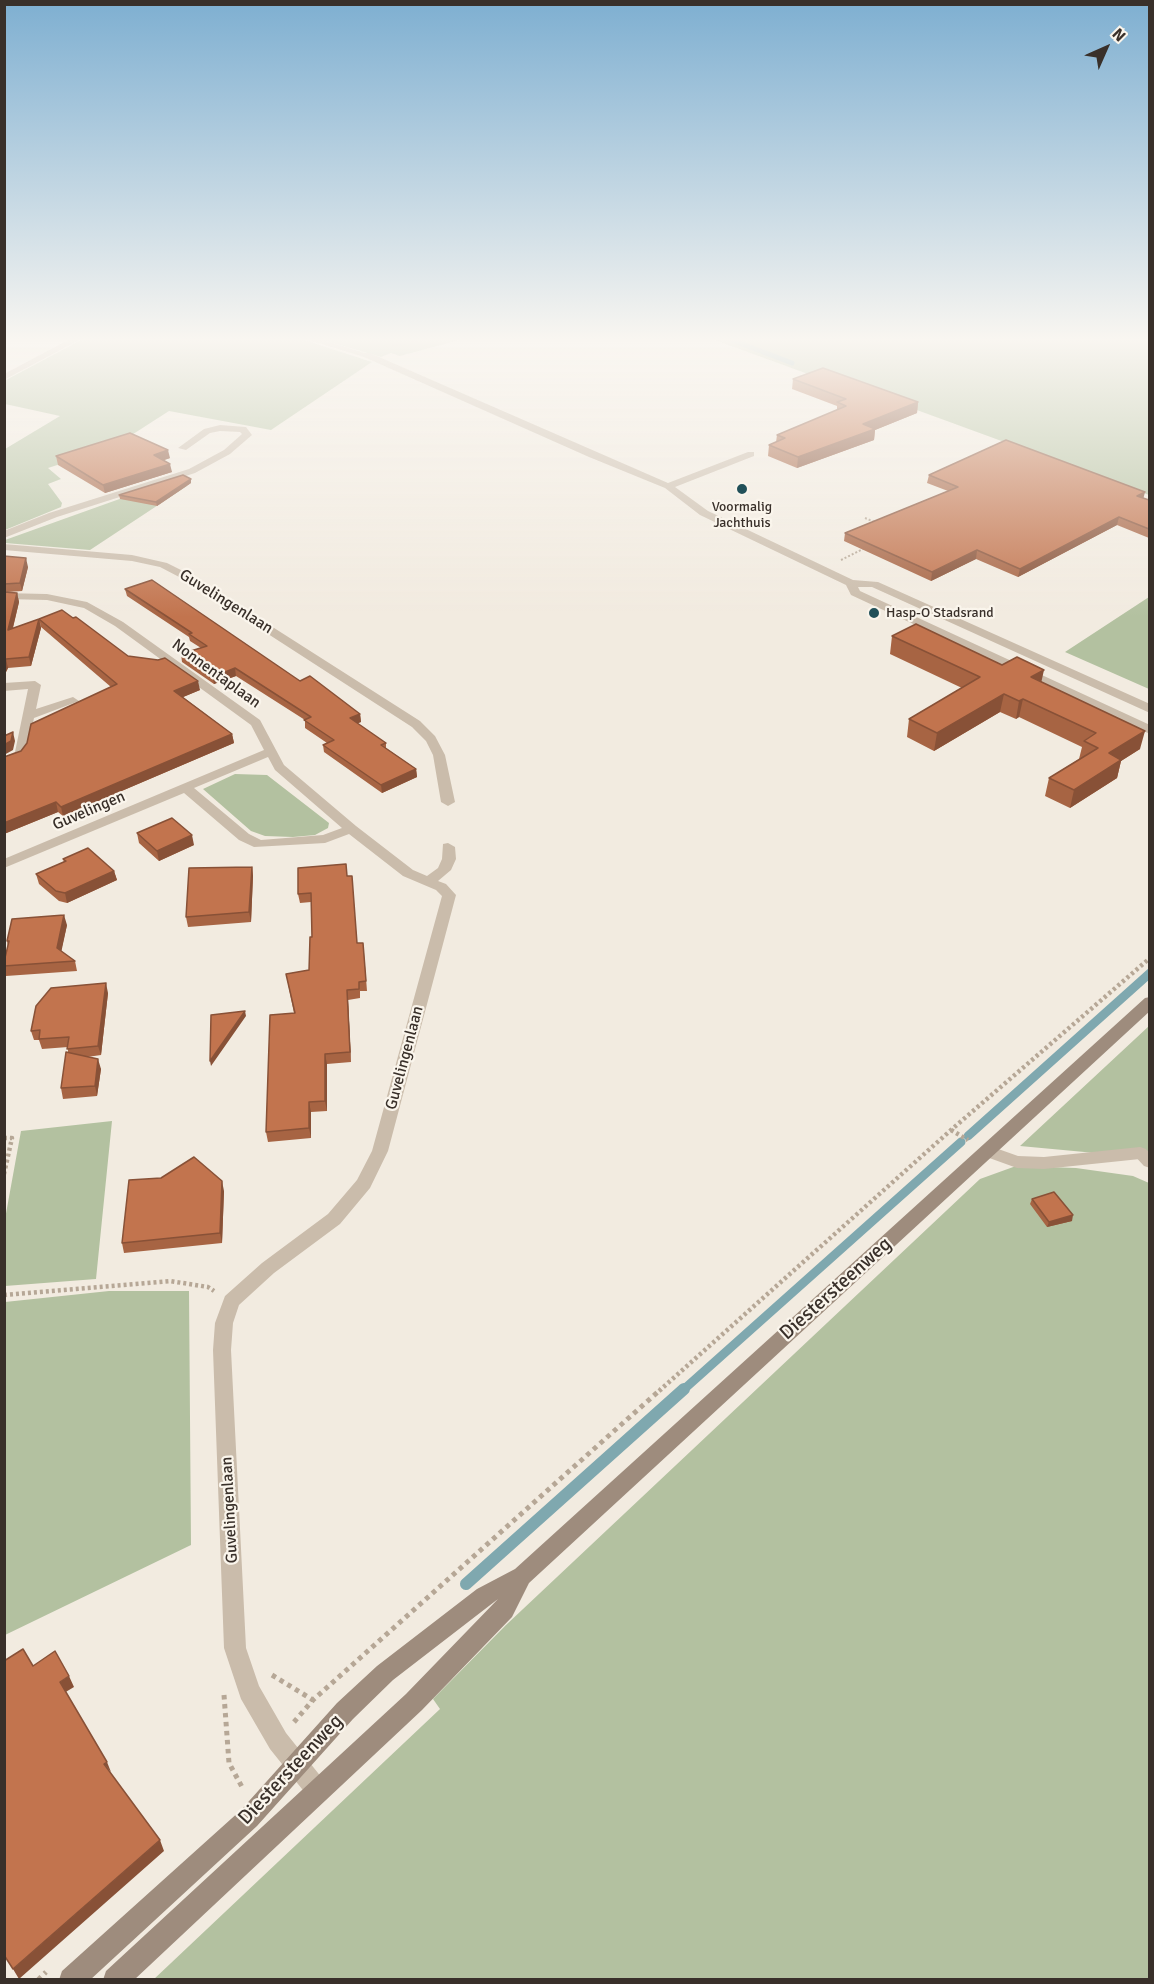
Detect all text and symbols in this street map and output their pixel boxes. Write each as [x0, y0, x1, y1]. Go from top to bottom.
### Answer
north arrow [1076, 18, 1136, 78]
text: N [1108, 24, 1130, 46]
marker: Voormalig Jachthuis [735, 482, 749, 496]
place label: Voormalig Jachthuis [712, 499, 772, 532]
street label: Guvelingenlaan [176, 566, 276, 638]
place label: Hasp-O Stadsrand [886, 605, 994, 621]
marker: Hasp-O Stadsrand [867, 606, 881, 620]
street label: Nonnentaplaan [168, 635, 264, 713]
street label: Guvelingen [50, 787, 128, 835]
street label: Guvelingenlaan [382, 1004, 428, 1112]
street label: Diestersteenweg [775, 1232, 897, 1346]
street label: Guvelingenlaan [218, 1456, 242, 1564]
street label: Diestersteenweg [234, 1710, 348, 1830]

